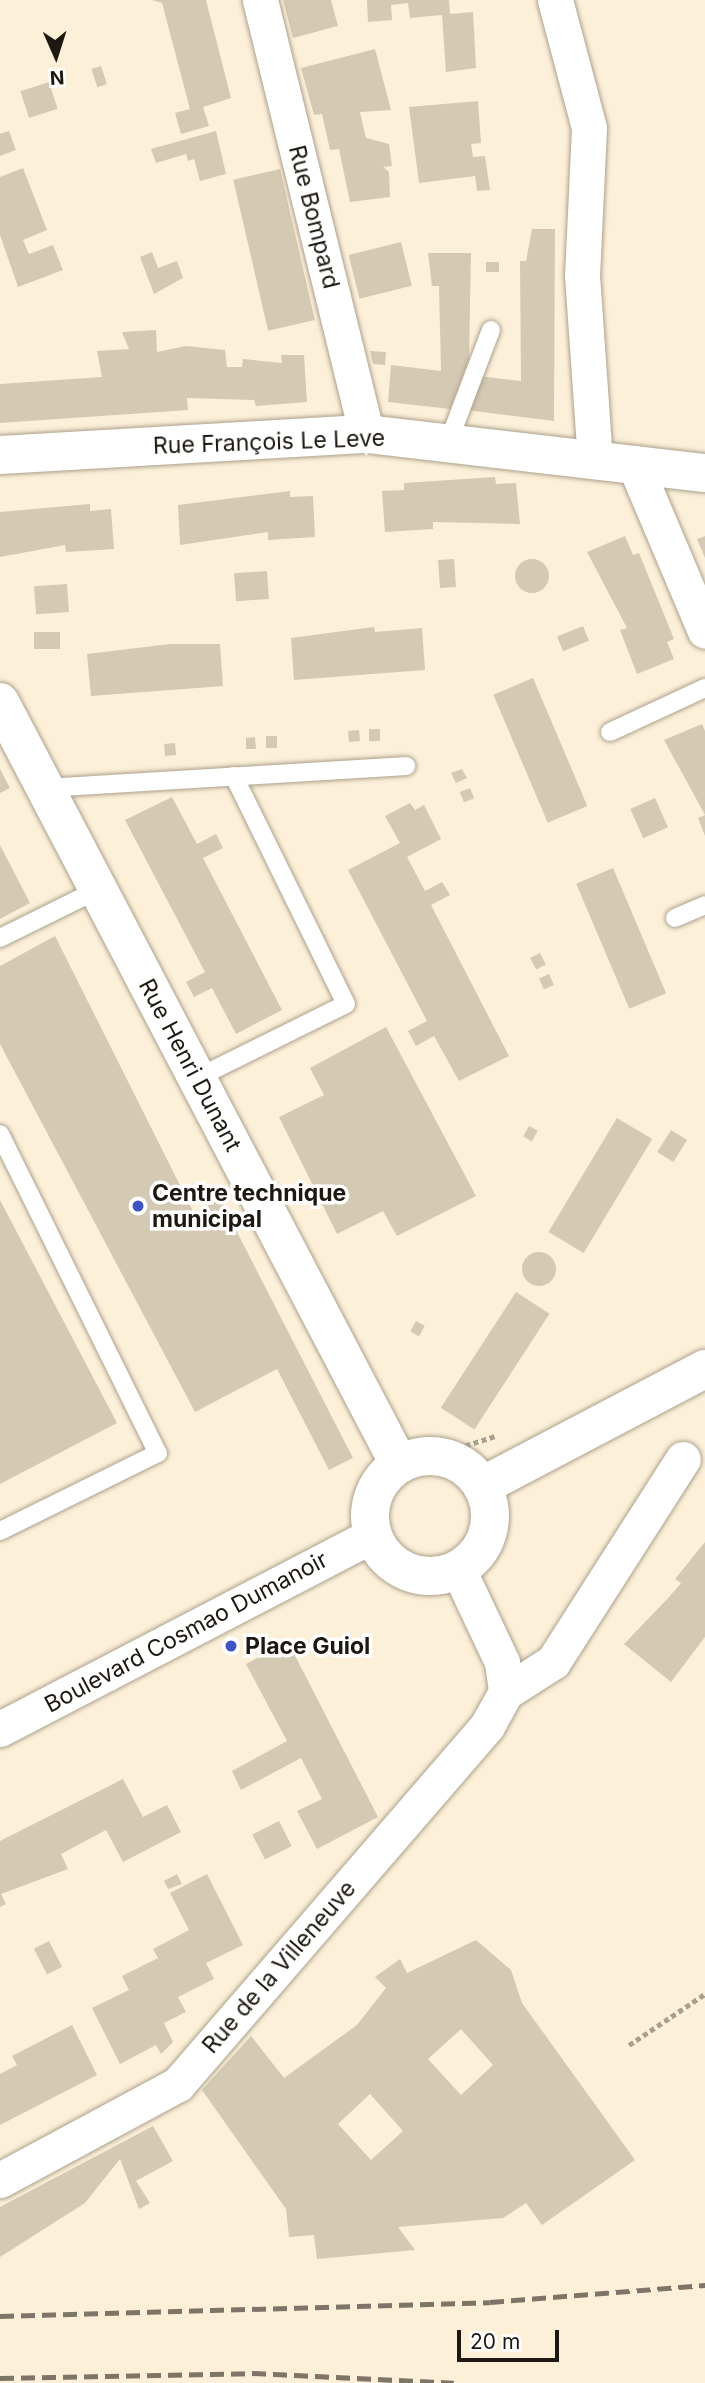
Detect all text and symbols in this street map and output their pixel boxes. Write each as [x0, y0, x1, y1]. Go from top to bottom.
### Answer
north arrow [21, 21, 91, 91]
text: N [49, 66, 65, 89]
street label: Rue Bompard [283, 142, 345, 292]
street label: Rue François Le Leve [152, 424, 386, 460]
street label: Rue Henri Dunant [133, 974, 247, 1156]
place label: Centre technique municipal [152, 1179, 346, 1233]
marker: Centre technique municipal [130, 1198, 146, 1214]
street label: Boulevard Cosmao Dumanoir [40, 1546, 332, 1718]
place label: Place Guiol [245, 1632, 370, 1660]
marker: Place Guiol [223, 1638, 239, 1654]
street label: Rue de la Villeneuve [197, 1875, 361, 2059]
scale bar [460, 2316, 562, 2360]
text: 20 m [470, 2329, 520, 2354]

